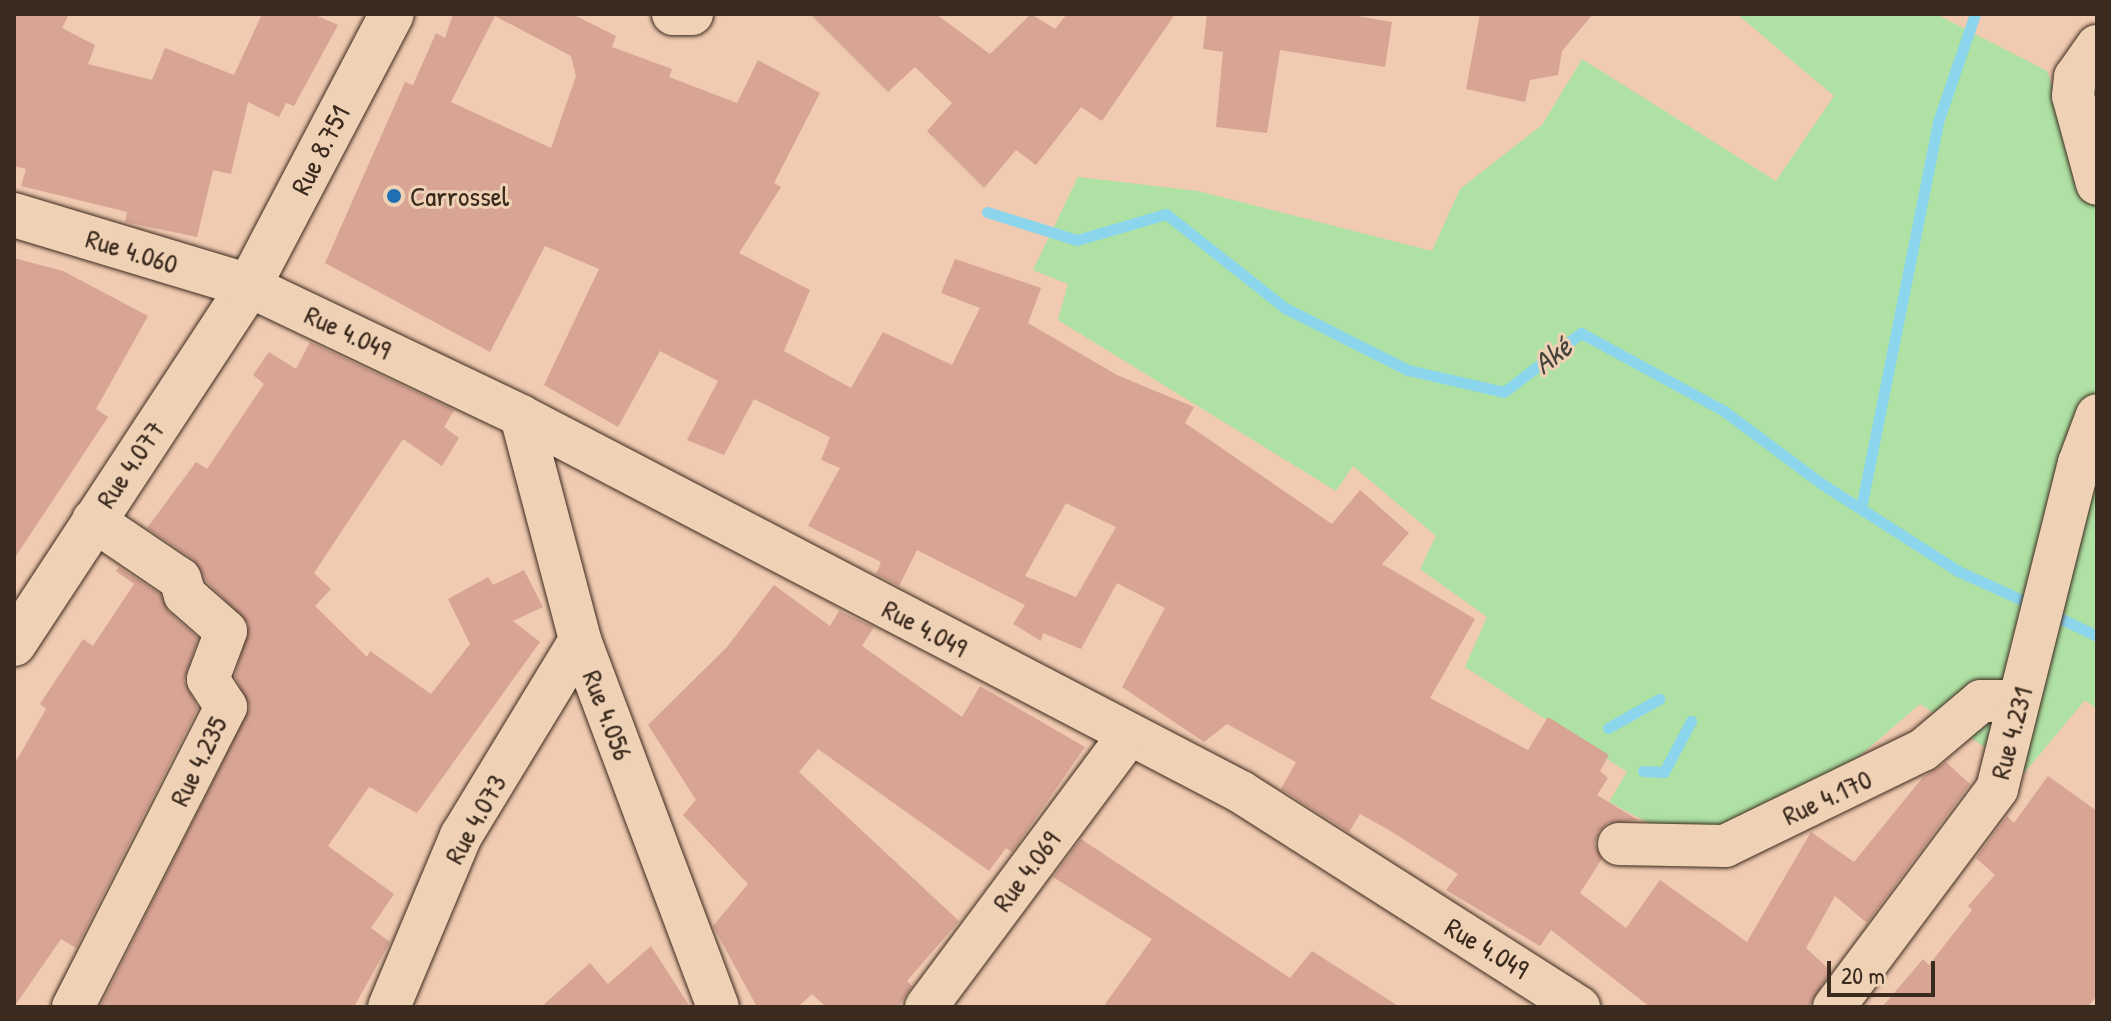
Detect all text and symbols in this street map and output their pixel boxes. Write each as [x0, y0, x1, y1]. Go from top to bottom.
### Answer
street label: Rue 8.751 [283, 100, 357, 200]
place label: Carrossel [410, 179, 509, 213]
marker: Carrossel [385, 187, 403, 205]
street label: Rue 4.060 [82, 221, 182, 281]
street label: Rue 4.049 [300, 297, 396, 367]
water label: Aké [1526, 329, 1578, 381]
street label: Rue 4.077 [89, 414, 171, 514]
street label: Rue 4.049 [877, 592, 973, 664]
street label: Rue 4.056 [576, 665, 640, 765]
street label: Rue 4.231 [1983, 683, 2039, 783]
street label: Rue 4.235 [162, 711, 234, 811]
street label: Rue 4.170 [1777, 762, 1877, 832]
street label: Rue 4.073 [437, 768, 513, 870]
street label: Rue 4.069 [985, 824, 1067, 918]
street label: Rue 4.049 [1439, 910, 1535, 986]
scale bar [1831, 945, 1939, 995]
text: 20 m [1841, 959, 1885, 991]

